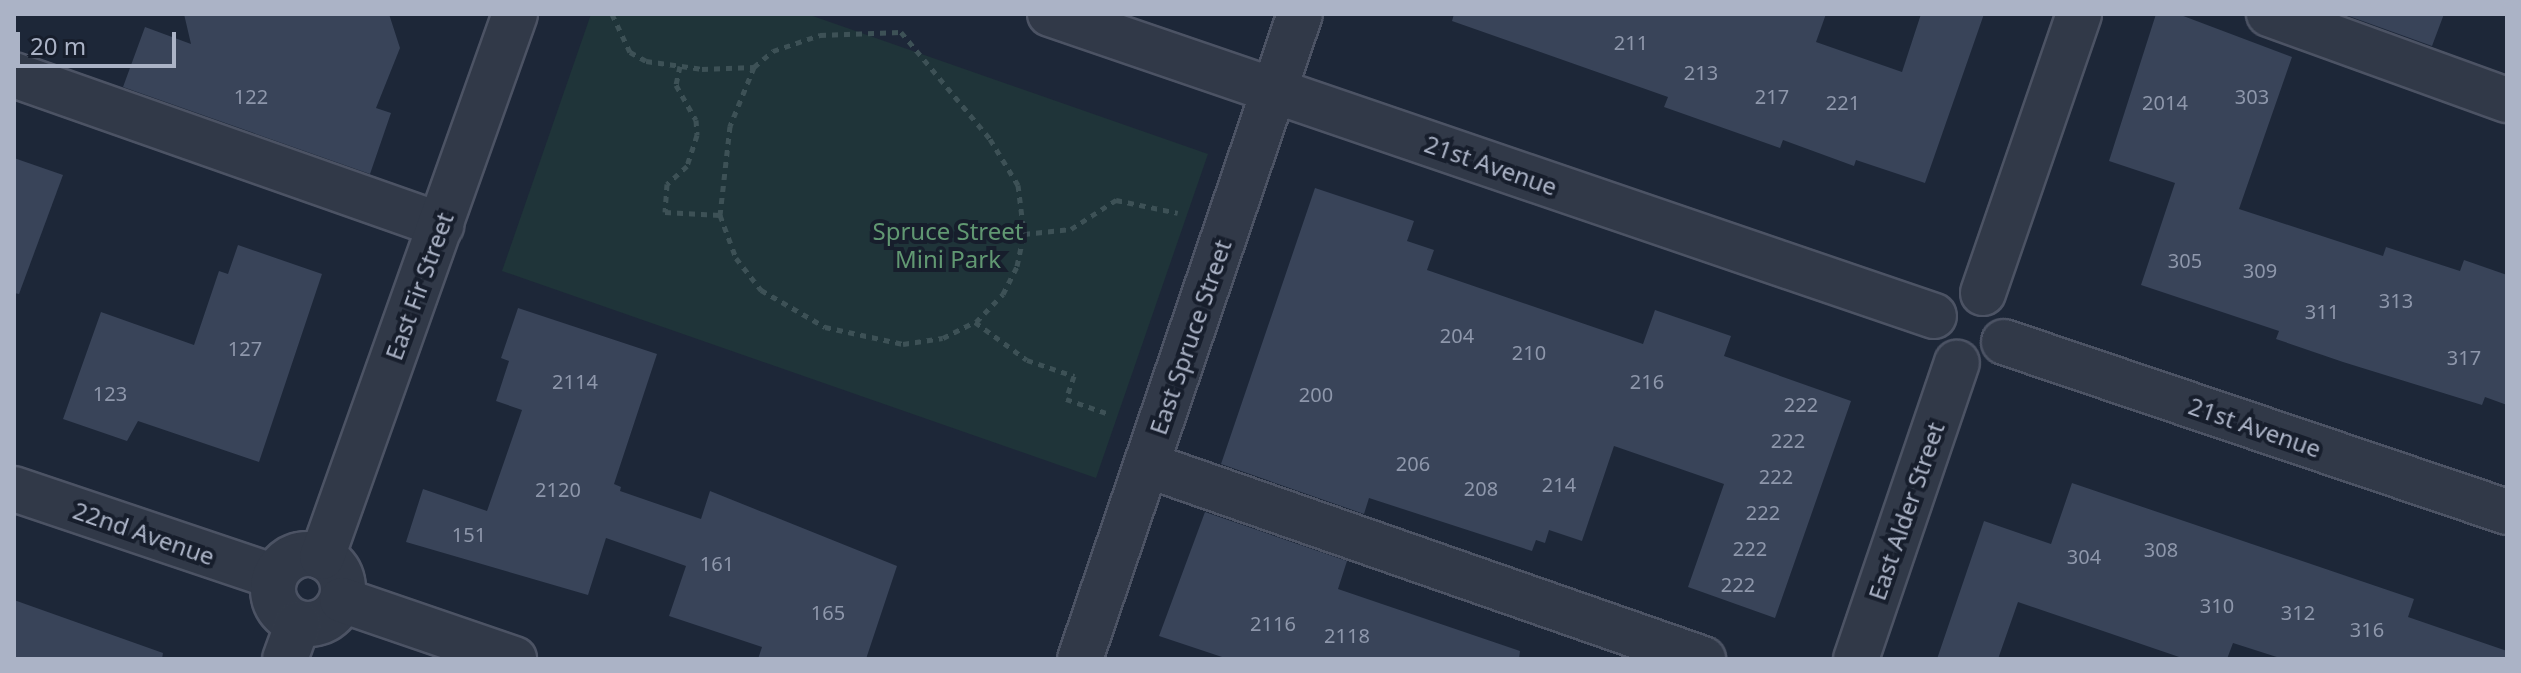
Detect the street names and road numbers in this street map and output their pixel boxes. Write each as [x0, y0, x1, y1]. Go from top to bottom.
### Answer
street label: 21st Avenue [1421, 129, 1561, 201]
street label: East Fir Street [379, 208, 459, 364]
street label: East Spruce Street [1143, 236, 1237, 438]
street label: 21st Avenue [2185, 391, 2325, 463]
street label: East Alder Street [1862, 418, 1950, 604]
street label: 22nd Avenue [70, 495, 218, 571]

